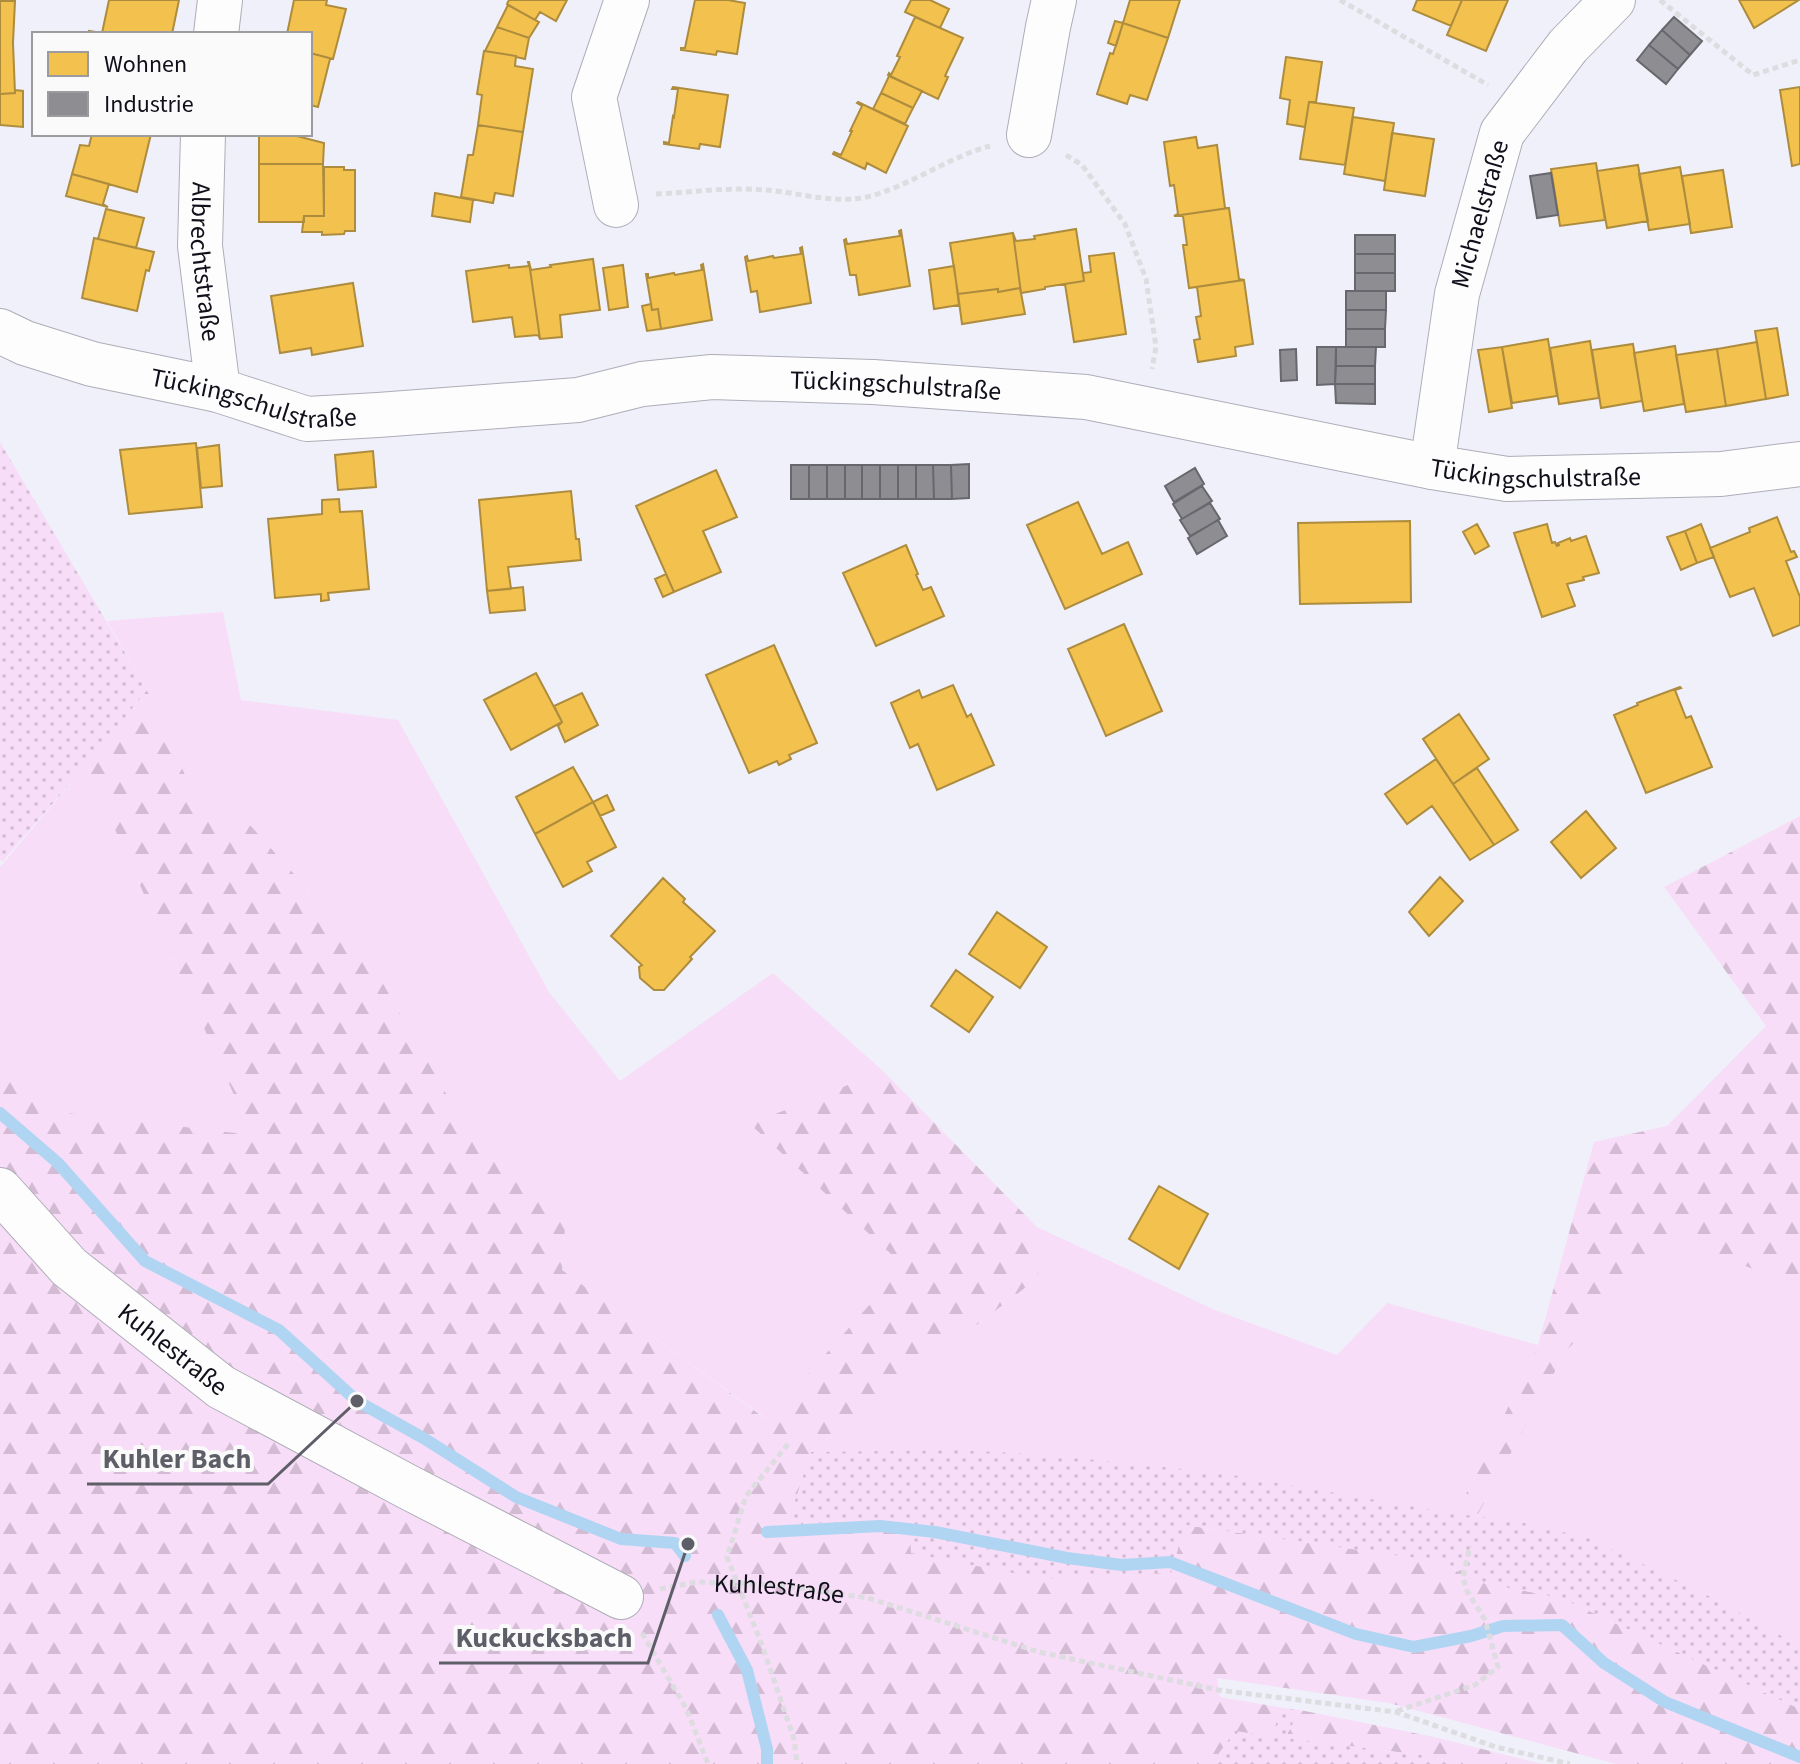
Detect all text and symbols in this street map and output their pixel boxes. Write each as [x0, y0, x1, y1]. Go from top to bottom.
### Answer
legend [32, 32, 312, 136]
text: Wohnen [104, 47, 187, 82]
text: Industrie [104, 87, 194, 122]
street label: Michaelstraße [1442, 136, 1518, 292]
street label: Albrechtstraße [181, 181, 230, 344]
street label: Tückingschulstraße [147, 359, 358, 438]
street label: Tückingschulstraße [789, 361, 1003, 410]
street label: Tückingschulstraße [1427, 449, 1641, 498]
street label: Kuhlestraße [110, 1294, 236, 1405]
callout: Kuhler Bach [87, 1432, 268, 1484]
text: Kuhler Bach [103, 1439, 251, 1479]
street label: Kuhlestraße [713, 1565, 847, 1613]
callout: Kuckucksbach [439, 1611, 648, 1663]
text: Kuckucksbach [455, 1618, 633, 1658]

